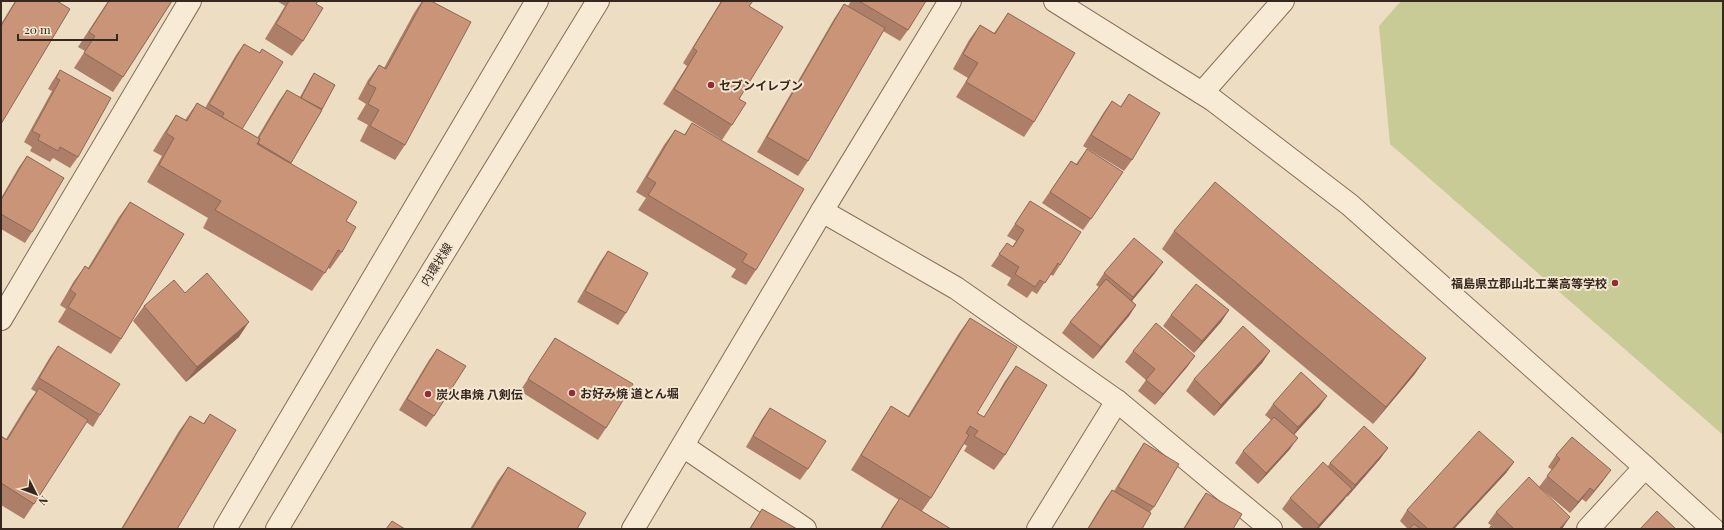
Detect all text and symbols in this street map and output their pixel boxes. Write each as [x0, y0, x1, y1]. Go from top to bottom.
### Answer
scale bar [18, 16, 117, 42]
text: 20 m [24, 21, 51, 37]
place label: セブンイレブン [719, 77, 803, 93]
marker: セブンイレブン [706, 80, 716, 90]
street label: 内環状線 [416, 239, 456, 289]
place label: 福島県立郡山北工業高等学校 [1451, 275, 1607, 291]
marker: 福島県立郡山北工業高等学校 [1610, 278, 1620, 288]
place label: お好み焼 道とん堀 [580, 385, 679, 401]
place label: 炭火串焼 八剣伝 [436, 386, 523, 402]
marker: お好み焼 道とん堀 [567, 388, 577, 398]
marker: 炭火串焼 八剣伝 [423, 389, 433, 399]
north arrow [16, 474, 56, 514]
text: N [36, 493, 52, 509]

